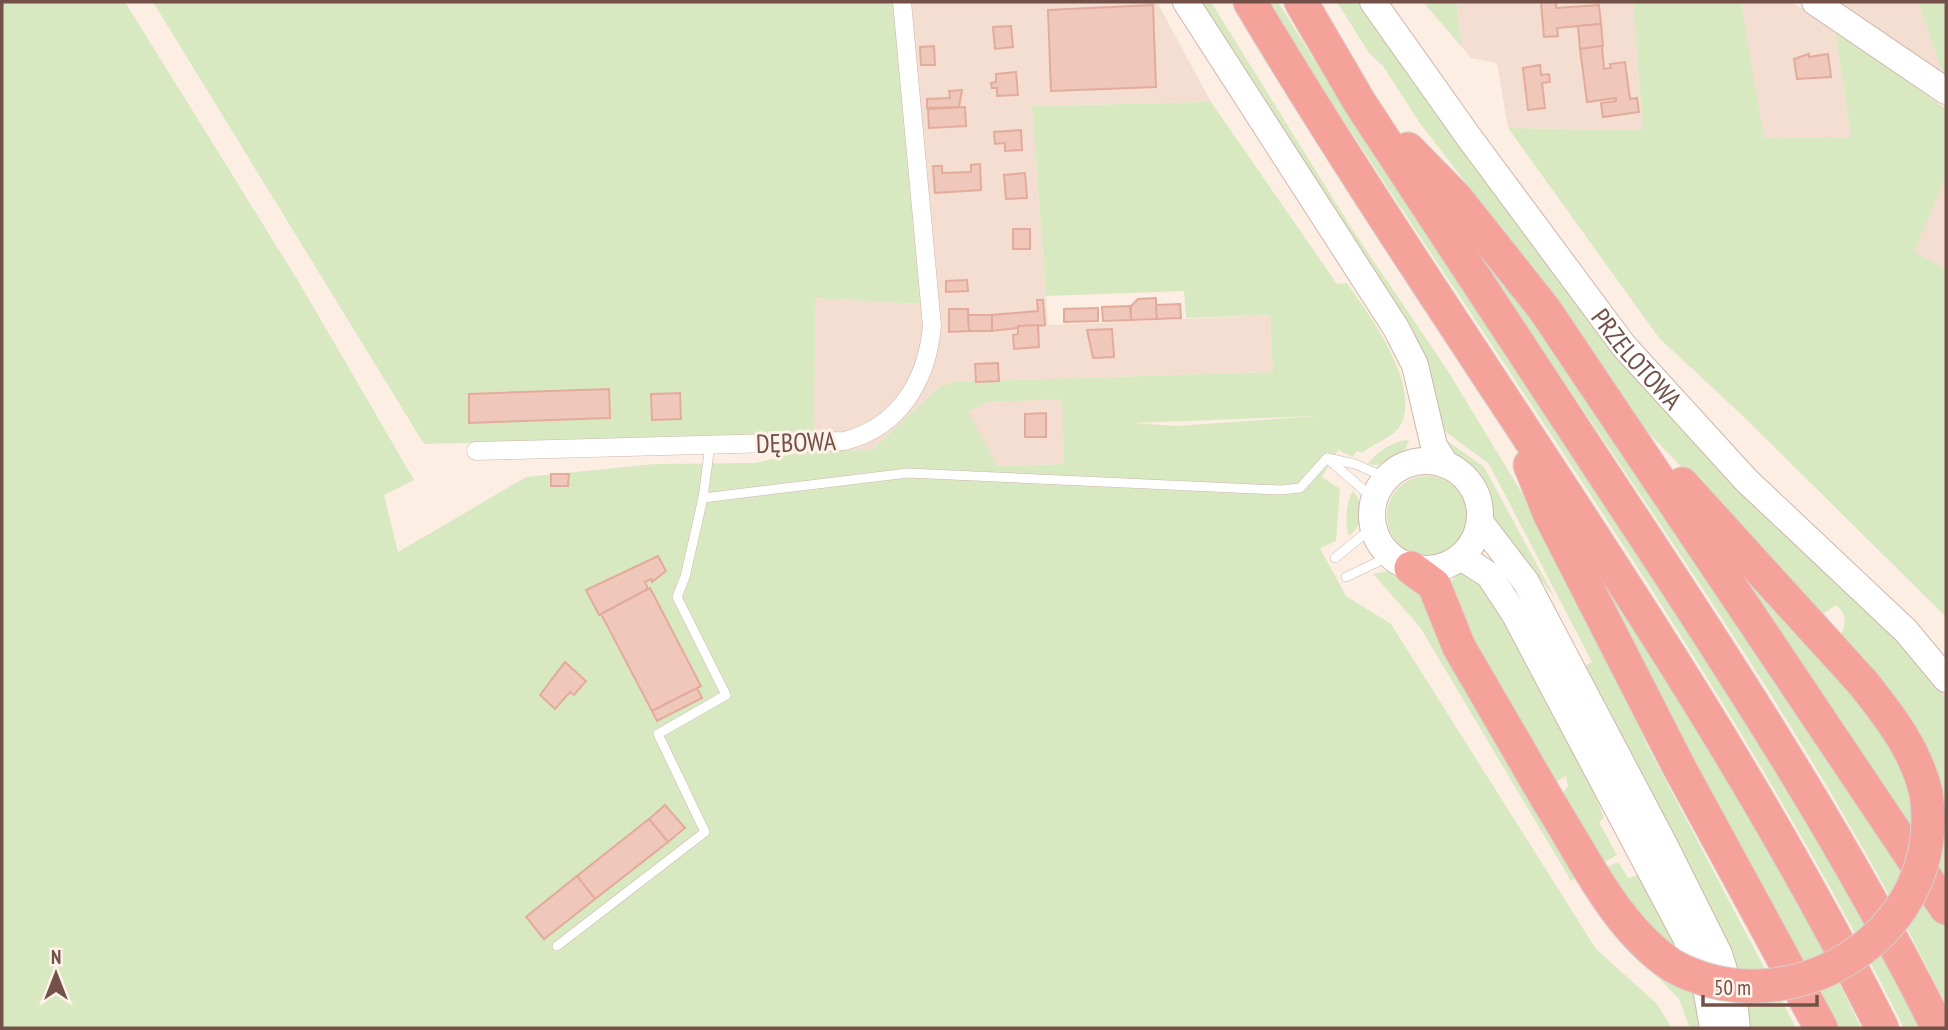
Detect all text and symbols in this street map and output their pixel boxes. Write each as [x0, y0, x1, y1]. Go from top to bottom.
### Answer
street label: PRZELOTOWA [1585, 302, 1690, 416]
street label: DĘBOWA [755, 424, 837, 460]
north arrow [21, 939, 91, 1009]
text: N [51, 945, 61, 969]
scale bar [1703, 964, 1817, 1008]
text: 50 m [1714, 974, 1751, 1001]

